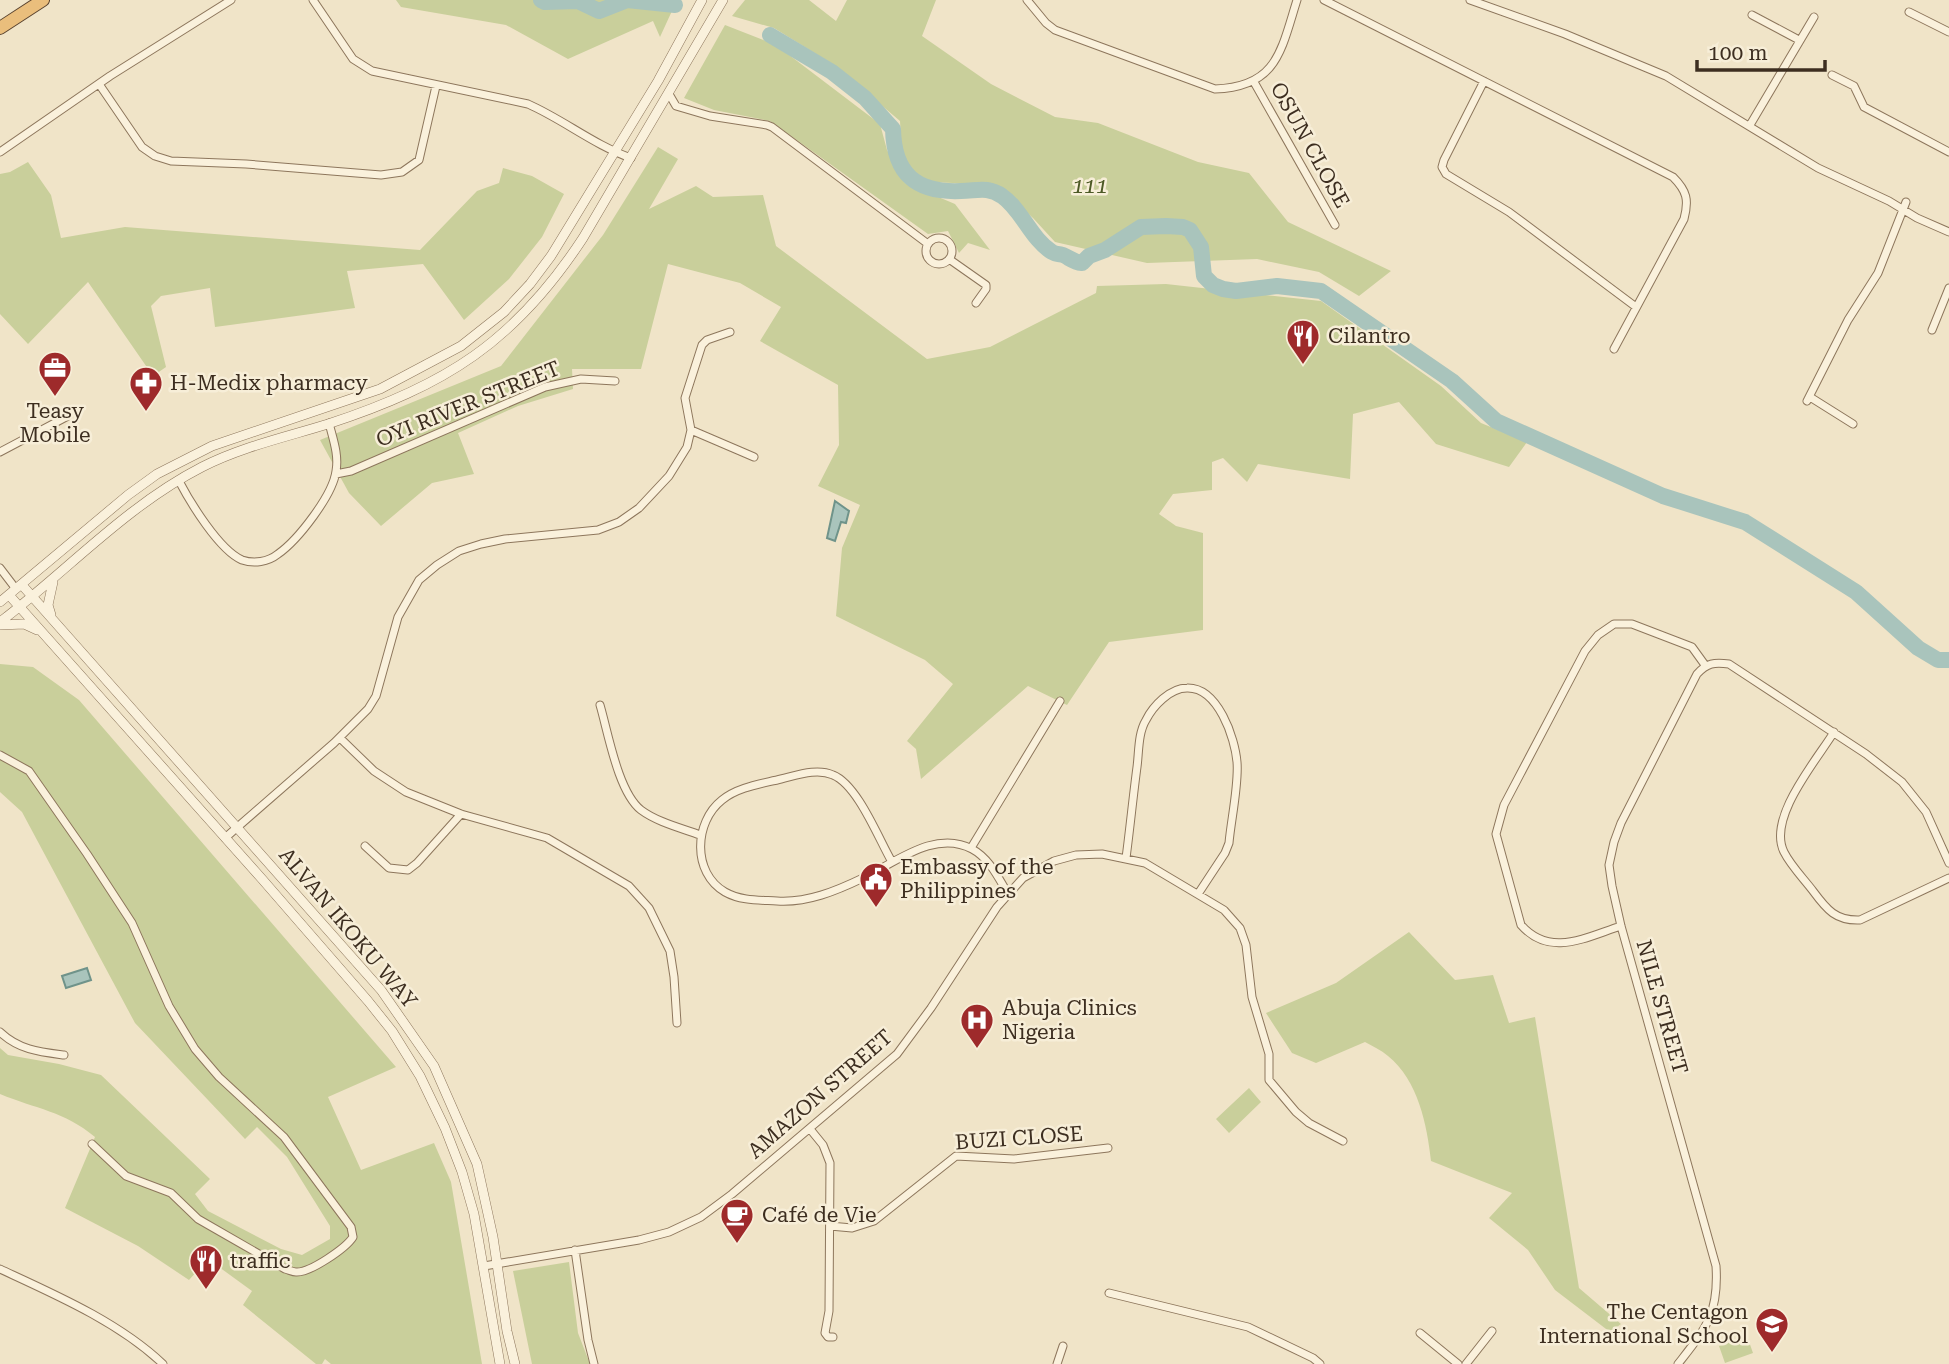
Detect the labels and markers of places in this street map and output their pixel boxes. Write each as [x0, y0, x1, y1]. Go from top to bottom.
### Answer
restaurant icon: Cilantro [1284, 317, 1322, 366]
place label: Cilantro [1328, 324, 1411, 348]
office icon: Teasy Mobile [36, 349, 74, 398]
pharmacy icon: H-Medix pharmacy [127, 364, 165, 413]
place label: H-Medix pharmacy [170, 371, 368, 395]
place label: Teasy Mobile [20, 399, 90, 447]
place label: Embassy of the Philippines [900, 855, 1053, 903]
public building icon: Embassy of the Philippines [857, 860, 895, 909]
place label: Abuja Clinics Nigeria [1002, 996, 1137, 1044]
hospital icon: Abuja Clinics Nigeria [958, 1001, 996, 1050]
cafe icon: Café de Vie [718, 1196, 756, 1245]
place label: Café de Vie [762, 1203, 877, 1227]
restaurant icon: traffic [187, 1242, 225, 1291]
place label: traffic [230, 1249, 291, 1273]
place label: The Centagon International School [1539, 1300, 1749, 1348]
school or university icon: The Centagon International School [1753, 1305, 1791, 1354]

